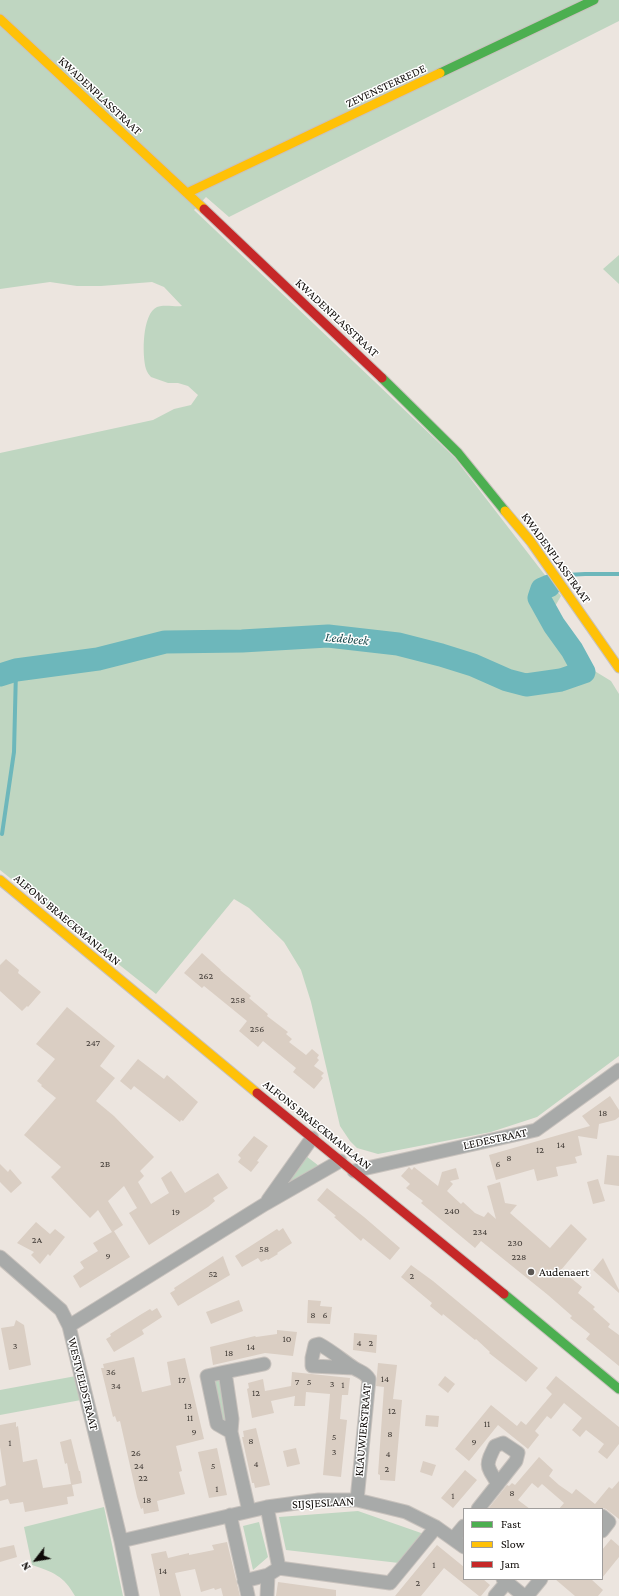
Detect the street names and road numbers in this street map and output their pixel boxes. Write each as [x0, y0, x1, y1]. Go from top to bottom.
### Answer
street label: KWADENPLASSTRAAT [55, 54, 145, 138]
street label: ZEVENSTERREDE [344, 61, 428, 111]
street label: KWADENPLASSTRAAT [292, 276, 382, 360]
street label: KWADENPLASSTRAAT [518, 510, 594, 606]
street label: ALFONS BRAECKMANLAAN [11, 871, 123, 969]
street label: ALFONS BRAECKMANLAAN [260, 1077, 374, 1173]
street label: LEDESTRAAT [462, 1125, 528, 1153]
street label: WESTVELDSTRAAT [65, 1336, 101, 1432]
street label: KLAUWIERSTRAAT [352, 1383, 374, 1477]
street label: SIJSJESLAAN [292, 1494, 354, 1512]

